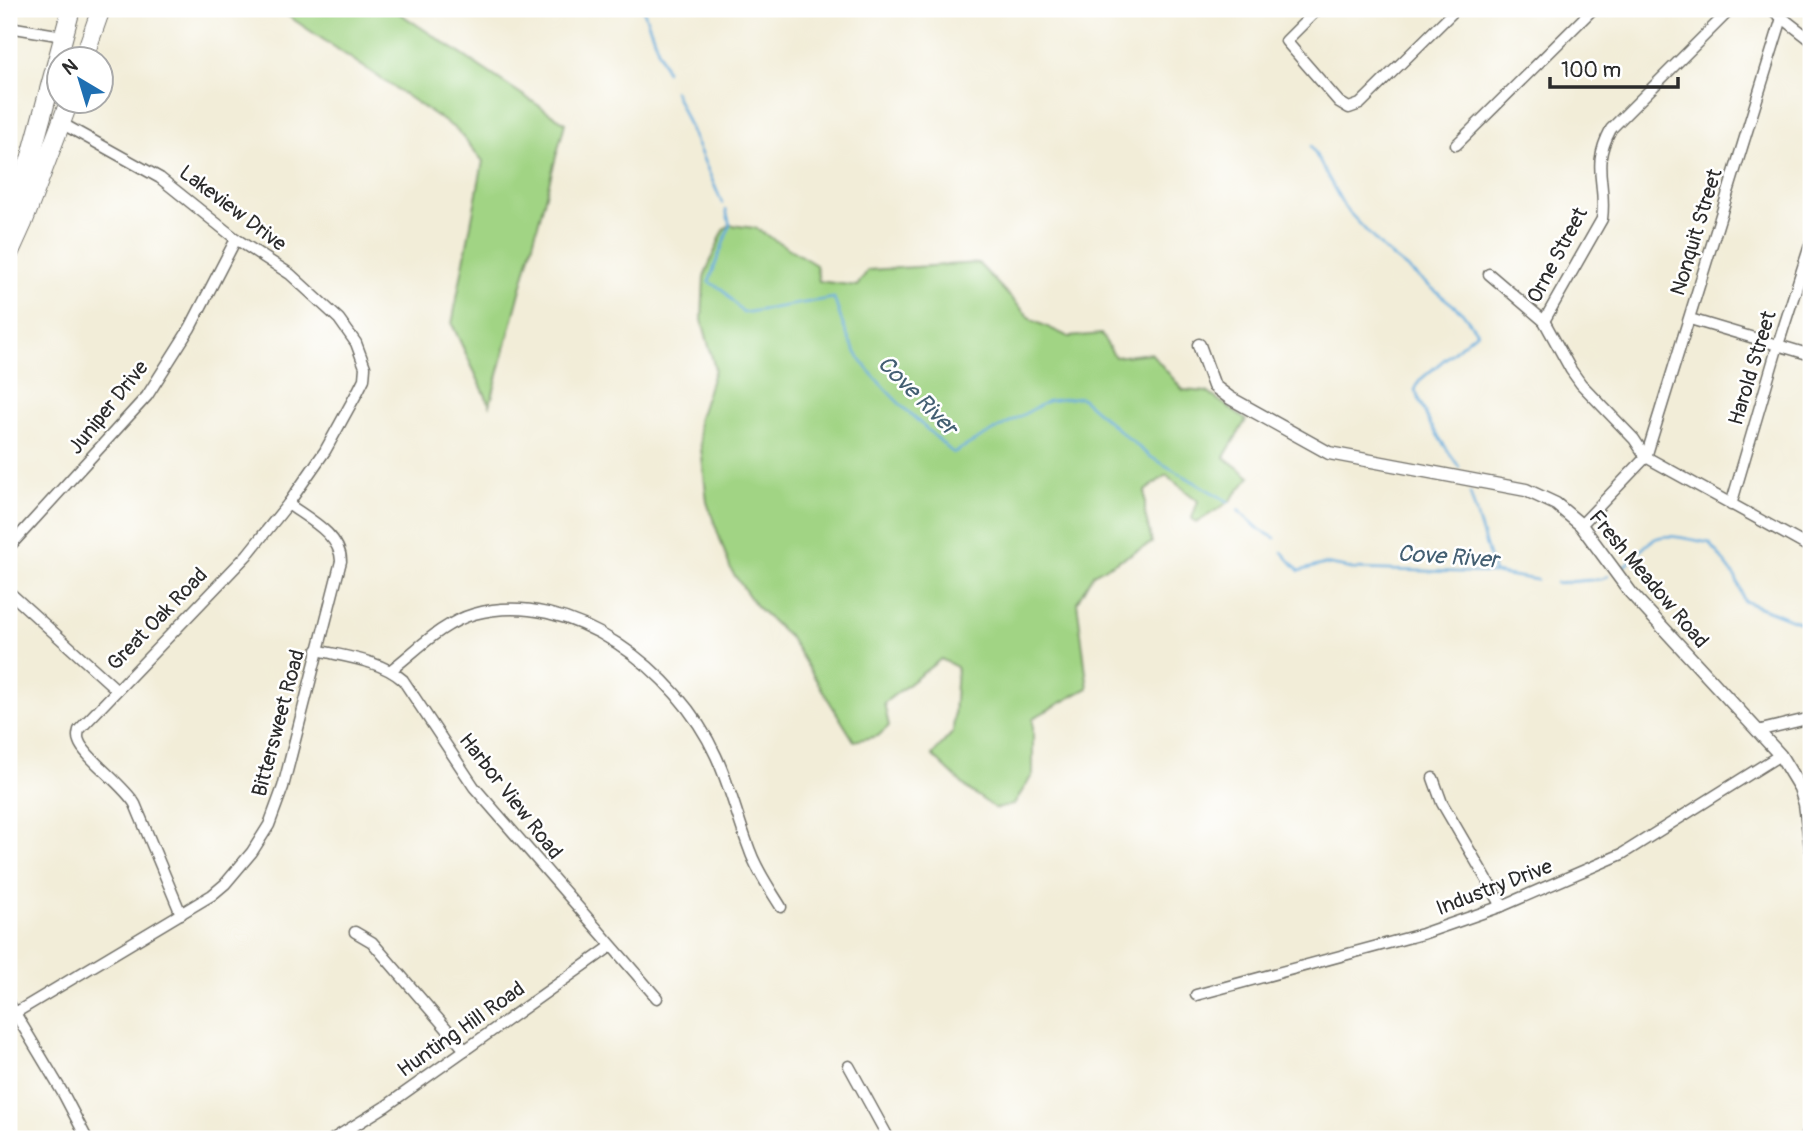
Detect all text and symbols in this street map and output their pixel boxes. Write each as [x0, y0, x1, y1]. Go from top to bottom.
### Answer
north arrow [46, 46, 116, 116]
scale bar [1550, 46, 1678, 90]
text: N [58, 54, 83, 81]
text: 100 m [1561, 57, 1621, 84]
street label: Lakeview Drive [174, 159, 292, 258]
street label: Nonquit Street [1664, 165, 1729, 299]
street label: Orne Street [1521, 202, 1594, 308]
street label: Harold Street [1722, 307, 1783, 429]
water label: Cove River [872, 349, 966, 443]
street label: Juniper Drive [62, 354, 155, 460]
street label: Fresh Meadow Road [1583, 505, 1714, 654]
water label: Cove River [1396, 539, 1502, 575]
street label: Great Oak Road [101, 562, 213, 677]
street label: Bittersweet Road [246, 647, 311, 800]
street label: Harbor View Road [453, 728, 568, 865]
street label: Industry Drive [1432, 853, 1557, 922]
street label: Hunting Hill Road [392, 975, 530, 1083]

